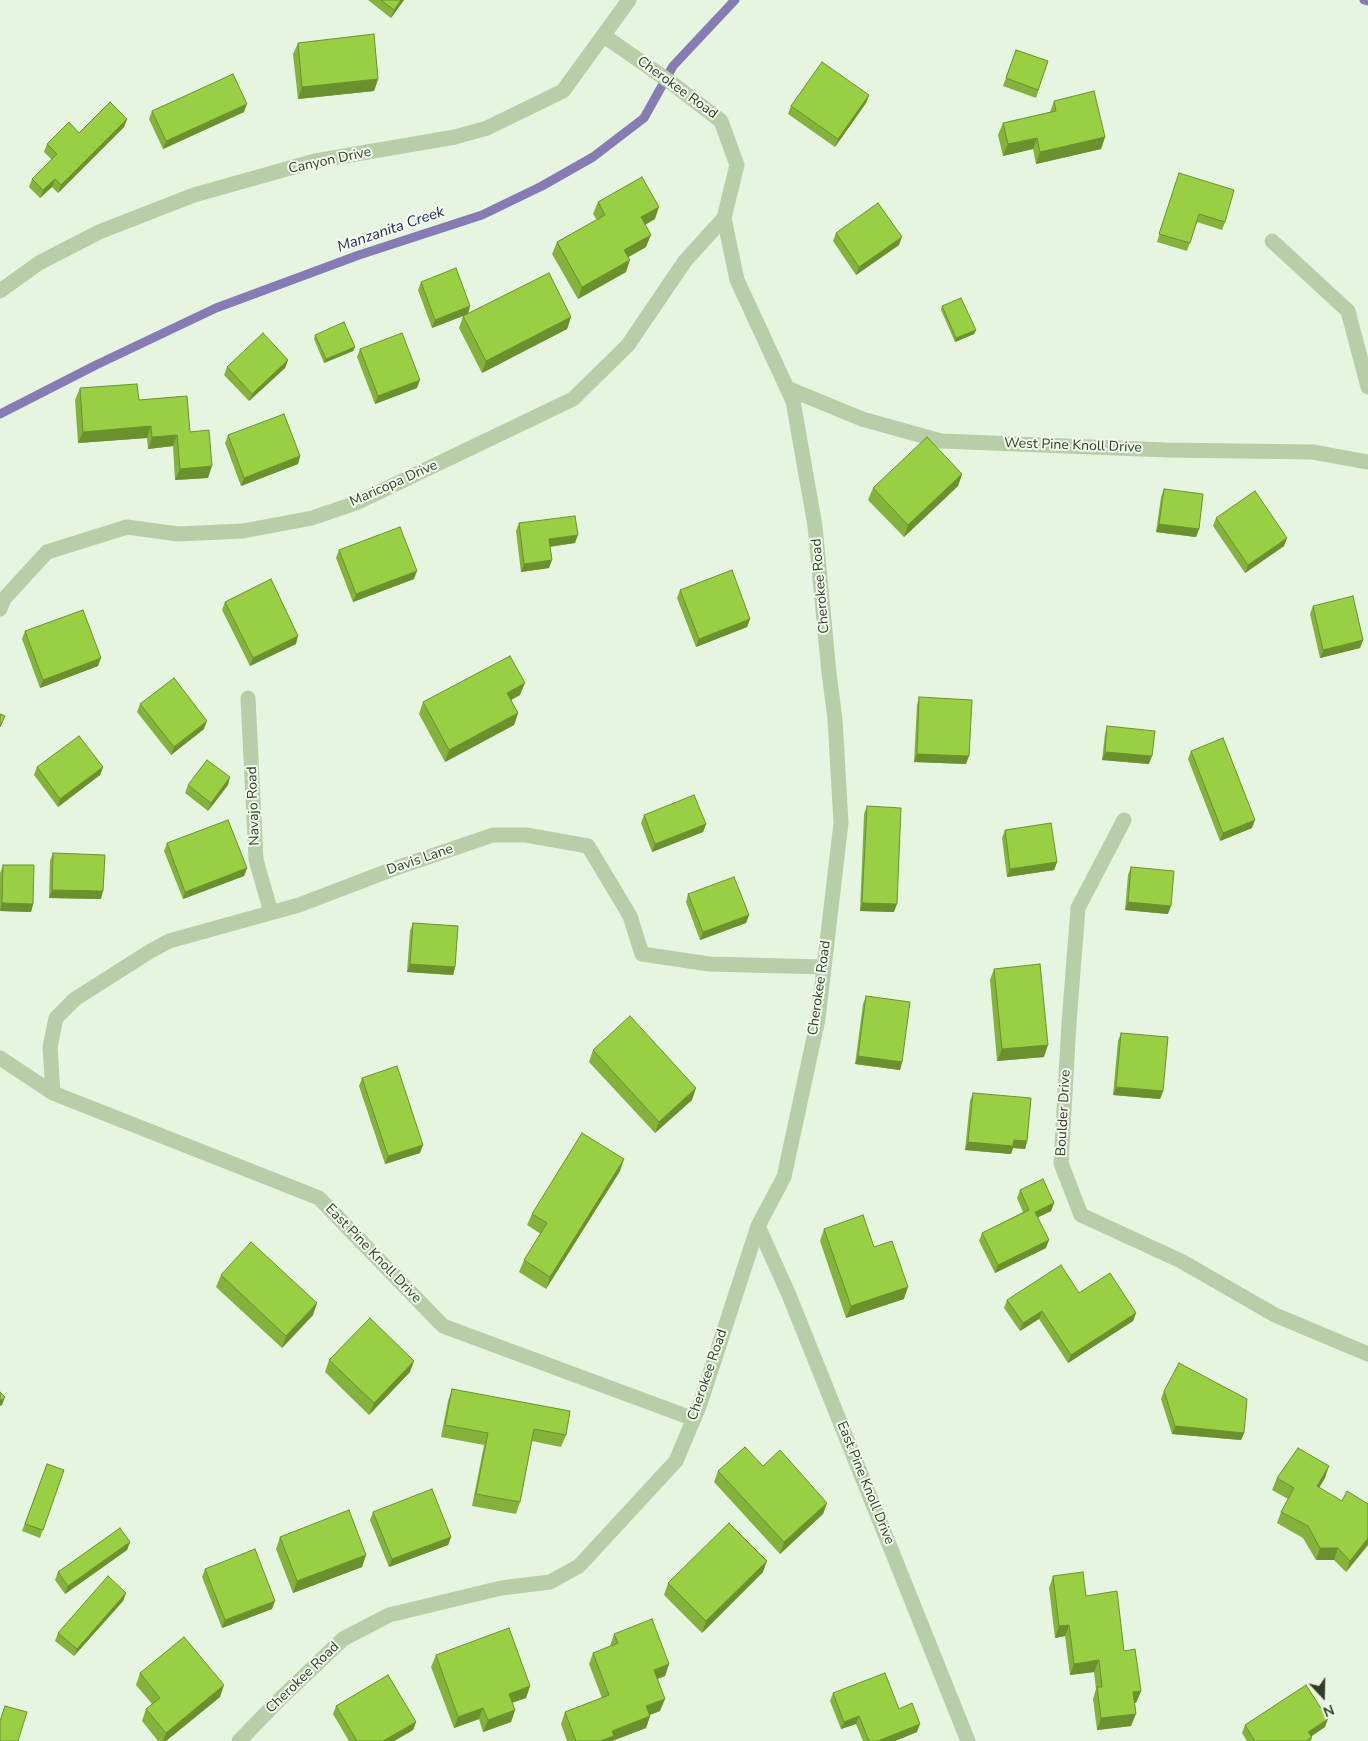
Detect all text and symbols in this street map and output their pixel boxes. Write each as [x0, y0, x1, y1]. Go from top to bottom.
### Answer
street label: Cherokee Road [633, 53, 721, 123]
street label: Canyon Drive [287, 144, 373, 178]
water label: Manzanita Creek [335, 203, 447, 257]
street label: West Pine Knoll Drive [1004, 435, 1142, 457]
street label: Maricopa Drive [348, 457, 440, 511]
street label: Cherokee Road [808, 538, 834, 634]
street label: Navajo Road [244, 766, 264, 846]
street label: Davis Lane [385, 841, 455, 879]
street label: Cherokee Road [805, 940, 835, 1036]
street label: Boulder Drive [1053, 1069, 1075, 1157]
street label: East Pine Knoll Drive [321, 1201, 425, 1307]
street label: Cherokee Road [685, 1327, 731, 1423]
street label: East Pine Knoll Drive [833, 1419, 897, 1547]
street label: Cherokee Road [263, 1639, 343, 1717]
north arrow [1298, 1671, 1348, 1721]
text: N [1320, 1700, 1337, 1721]

